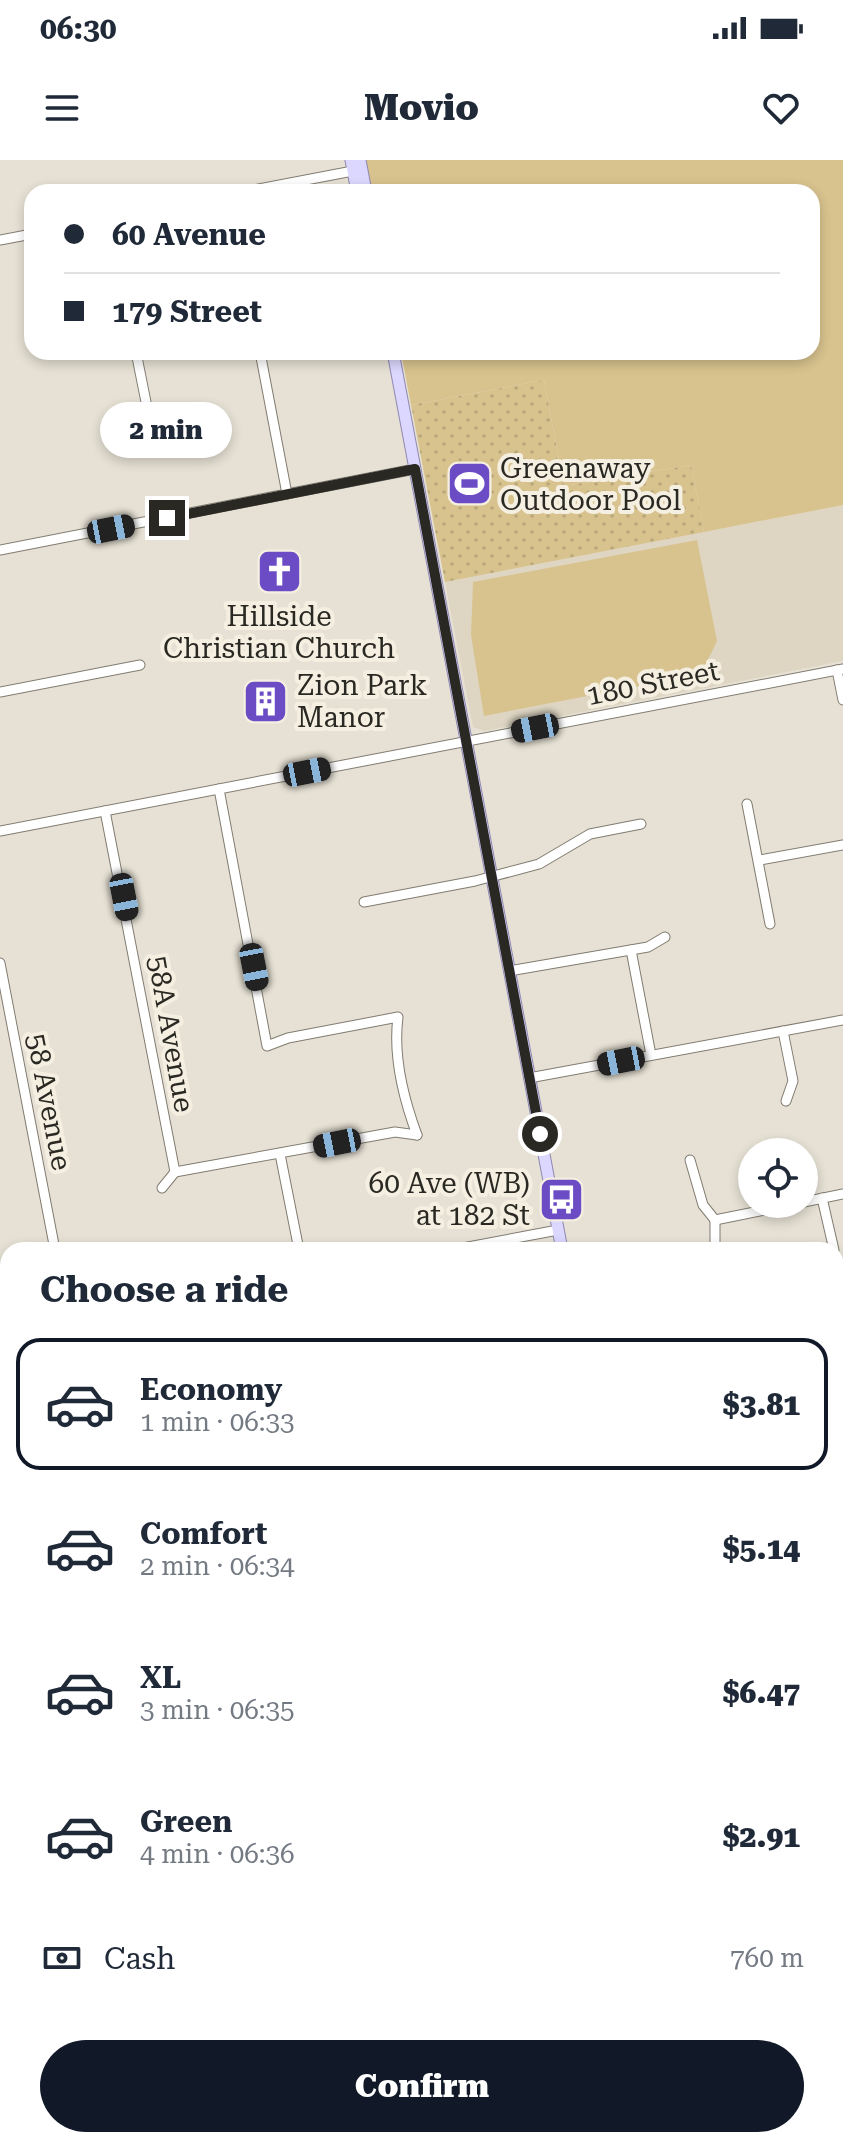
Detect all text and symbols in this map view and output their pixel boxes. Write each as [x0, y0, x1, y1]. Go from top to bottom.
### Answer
text: 06:30 [40, 11, 117, 46]
icon: menu [40, 86, 84, 130]
icon: heart [759, 86, 803, 130]
text: Movio [364, 87, 479, 129]
text: 60 Avenue [112, 217, 266, 252]
text: 179 Street [112, 294, 262, 329]
callout: 2 min [101, 402, 233, 458]
text: 2 min [129, 415, 203, 445]
place label: Greenaway Outdoor Pool [500, 452, 682, 517]
sports icon: Greenaway Outdoor Pool [445, 460, 493, 508]
route end [149, 500, 185, 536]
car [85, 513, 137, 545]
church icon: Hillside Christian Church [255, 547, 303, 595]
place label: Hillside Christian Church [163, 600, 395, 665]
street label: 180 Street [584, 654, 722, 712]
place label: Zion Park Manor [297, 669, 428, 734]
building icon: Zion Park Manor [242, 677, 290, 725]
car [509, 712, 561, 744]
car [281, 756, 333, 788]
car [108, 871, 140, 923]
car [238, 941, 270, 993]
street label: 58A Avenue [141, 953, 201, 1115]
street label: 58 Avenue [20, 1031, 78, 1173]
car [595, 1045, 647, 1077]
route start [522, 1116, 558, 1152]
car [311, 1127, 363, 1159]
map controls [738, 1138, 818, 1218]
button: locate [738, 1138, 818, 1218]
place label: 60 Ave (WB) at 182 St [368, 1167, 530, 1232]
bus stop icon: 60 Ave (WB) at 182 St [537, 1175, 585, 1223]
text: Choose a ride [40, 1269, 288, 1311]
icon: car [44, 1368, 116, 1440]
text: Economy [140, 1372, 282, 1407]
text: $3.81 [723, 1387, 800, 1422]
text: 1 min · 06:33 [140, 1407, 295, 1437]
icon: car [44, 1512, 116, 1584]
text: Comfort [140, 1516, 267, 1551]
text: $5.14 [723, 1531, 800, 1566]
text: 2 min · 06:34 [140, 1551, 295, 1581]
icon: car [44, 1656, 116, 1728]
text: XL [140, 1660, 181, 1695]
text: $6.47 [723, 1675, 800, 1710]
text: 3 min · 06:35 [140, 1695, 295, 1725]
icon: car [44, 1800, 116, 1872]
text: Green [140, 1804, 232, 1839]
text: $2.91 [723, 1819, 800, 1854]
text: 4 min · 06:36 [140, 1839, 295, 1869]
icon: cash [40, 1936, 84, 1980]
text: Cash [104, 1941, 175, 1976]
text: 760 m [730, 1943, 804, 1973]
button: Confirm [40, 2040, 804, 2132]

